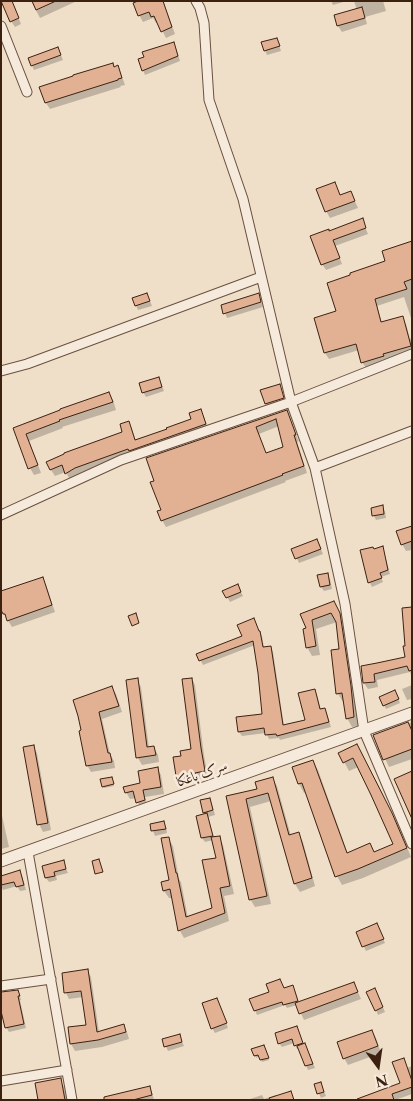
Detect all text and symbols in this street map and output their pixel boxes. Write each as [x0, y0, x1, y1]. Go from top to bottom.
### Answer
street label: سرک باغکا [174, 757, 230, 791]
north arrow [353, 1041, 403, 1091]
text: N [374, 1070, 390, 1091]

